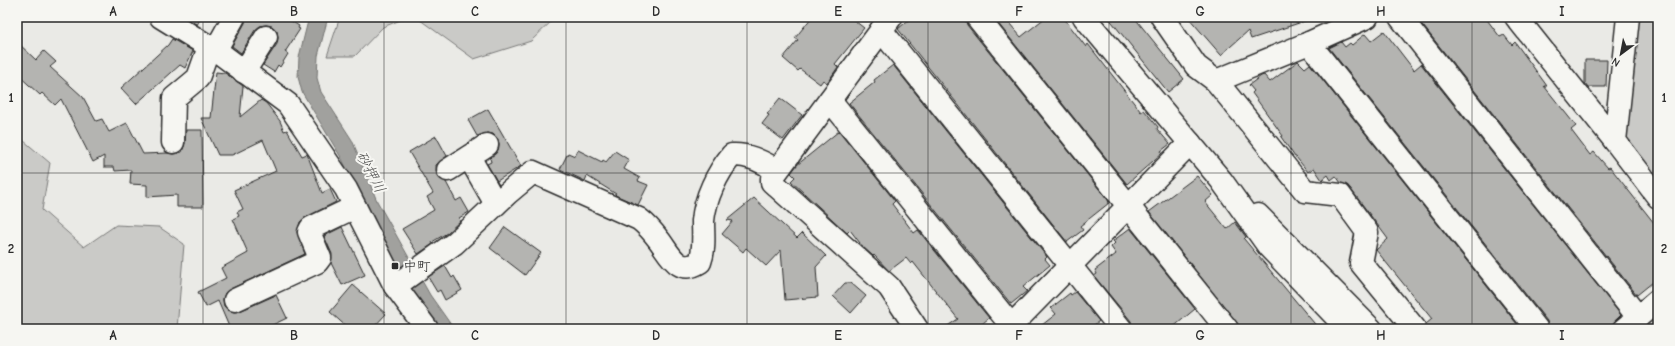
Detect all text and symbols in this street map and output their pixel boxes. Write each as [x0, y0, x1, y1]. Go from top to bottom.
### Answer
text: A [109, 4, 117, 19]
text: B [290, 4, 298, 19]
text: C [471, 4, 479, 19]
text: D [652, 4, 660, 19]
text: E [834, 4, 842, 19]
text: F [1015, 4, 1023, 19]
text: G [1195, 4, 1205, 19]
text: H [1376, 4, 1386, 19]
text: I [1559, 4, 1565, 19]
north arrow [1601, 34, 1641, 74]
text: N [1609, 55, 1622, 69]
text: 1 [8, 90, 14, 105]
text: 1 [1661, 90, 1667, 105]
water label: 砂押川 [352, 148, 390, 196]
text: 2 [8, 241, 14, 256]
text: 2 [1661, 241, 1667, 256]
place label: 中町 [403, 258, 431, 275]
marker: 中町 [390, 261, 400, 271]
text: A [109, 328, 117, 343]
text: B [290, 328, 298, 343]
text: C [471, 328, 479, 343]
text: D [652, 328, 660, 343]
text: E [834, 328, 842, 343]
text: F [1015, 328, 1023, 343]
text: G [1195, 328, 1205, 343]
text: H [1376, 328, 1386, 343]
text: I [1559, 328, 1565, 343]

